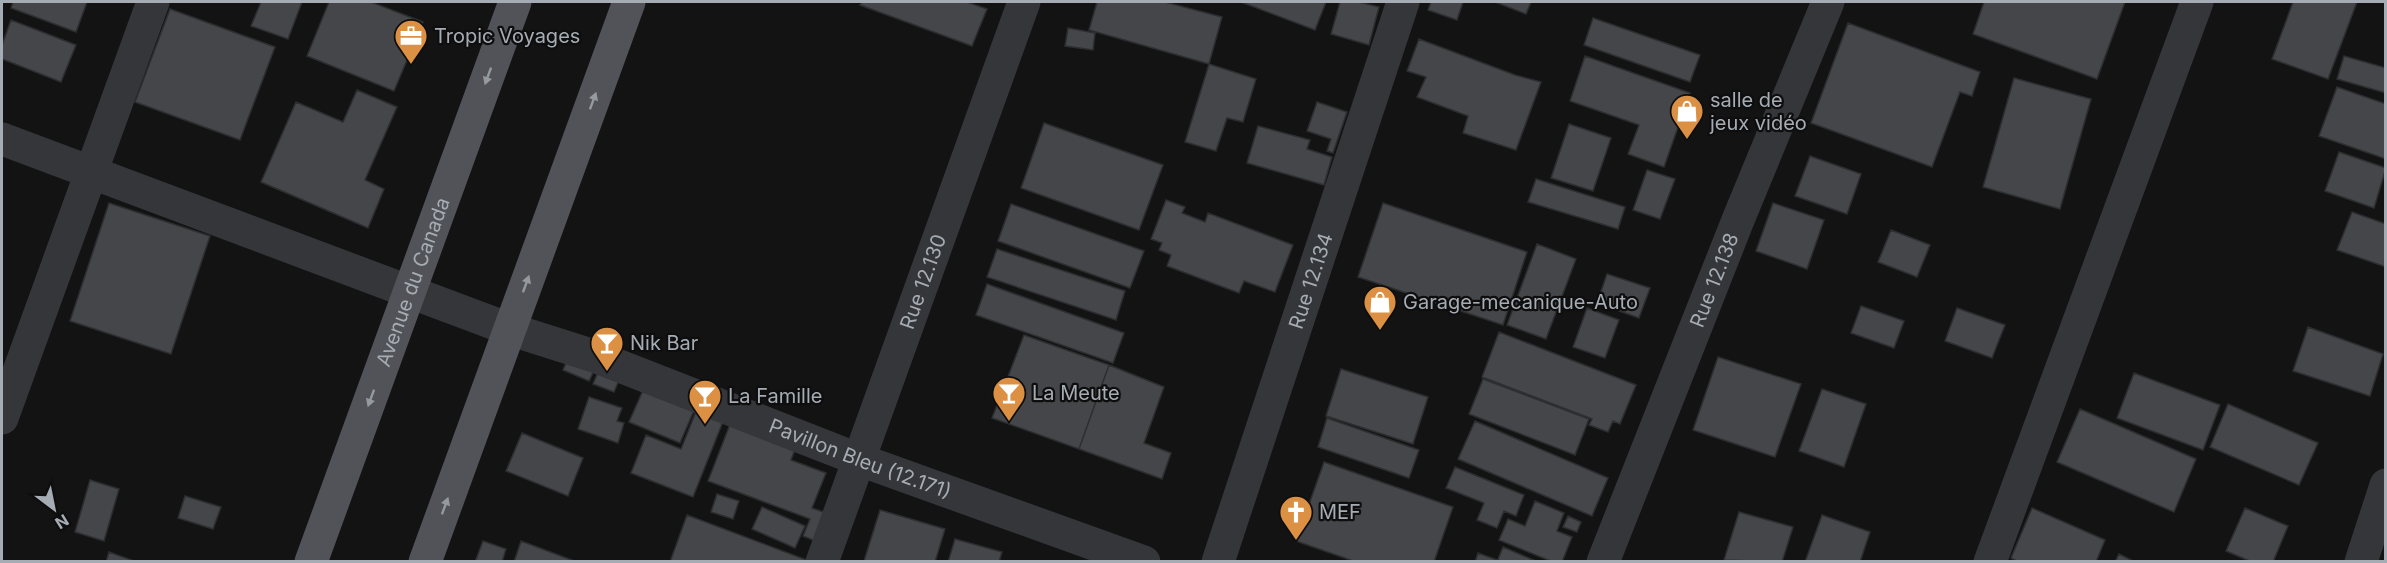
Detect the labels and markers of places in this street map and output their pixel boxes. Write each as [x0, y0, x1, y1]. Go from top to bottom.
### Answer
office icon: Tropic Voyages [393, 18, 429, 65]
place label: Tropic Voyages [434, 24, 580, 48]
place label: salle de jeux vidéo [1709, 88, 1807, 135]
shop icon: salle de jeux vidéo [1669, 93, 1705, 140]
shop icon: Garage-mecanique-Auto [1362, 284, 1398, 331]
place label: Garage-mecanique-Auto [1403, 290, 1638, 314]
bar icon: Nik Bar [589, 325, 625, 372]
place label: Nik Bar [630, 331, 699, 355]
bar icon: La Meute [991, 375, 1027, 422]
bar icon: La Famille [687, 378, 723, 425]
place label: La Meute [1032, 381, 1120, 405]
place label: La Famille [728, 384, 822, 408]
church icon: MEF [1278, 494, 1314, 541]
place label: MEF [1319, 500, 1361, 524]

